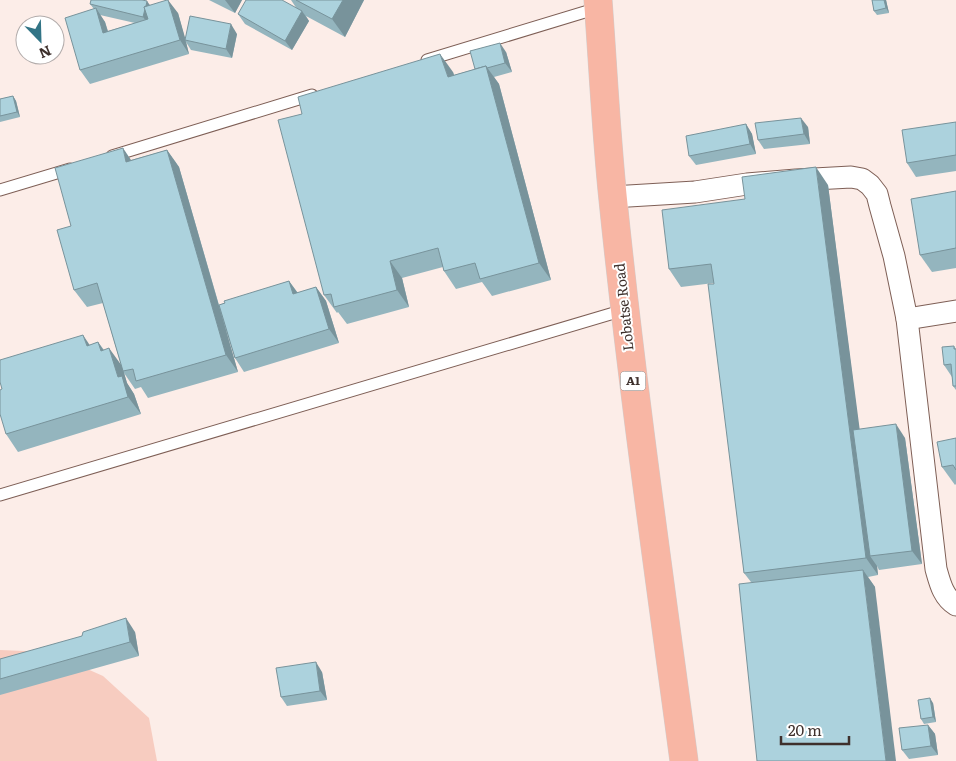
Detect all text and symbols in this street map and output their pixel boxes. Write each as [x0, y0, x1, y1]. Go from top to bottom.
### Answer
north arrow [15, 15, 65, 65]
text: N [36, 41, 55, 64]
street label: Lobatse Road [608, 262, 638, 352]
road number: A1 [620, 372, 646, 391]
scale bar [781, 714, 848, 746]
text: 20 m [788, 718, 822, 741]

